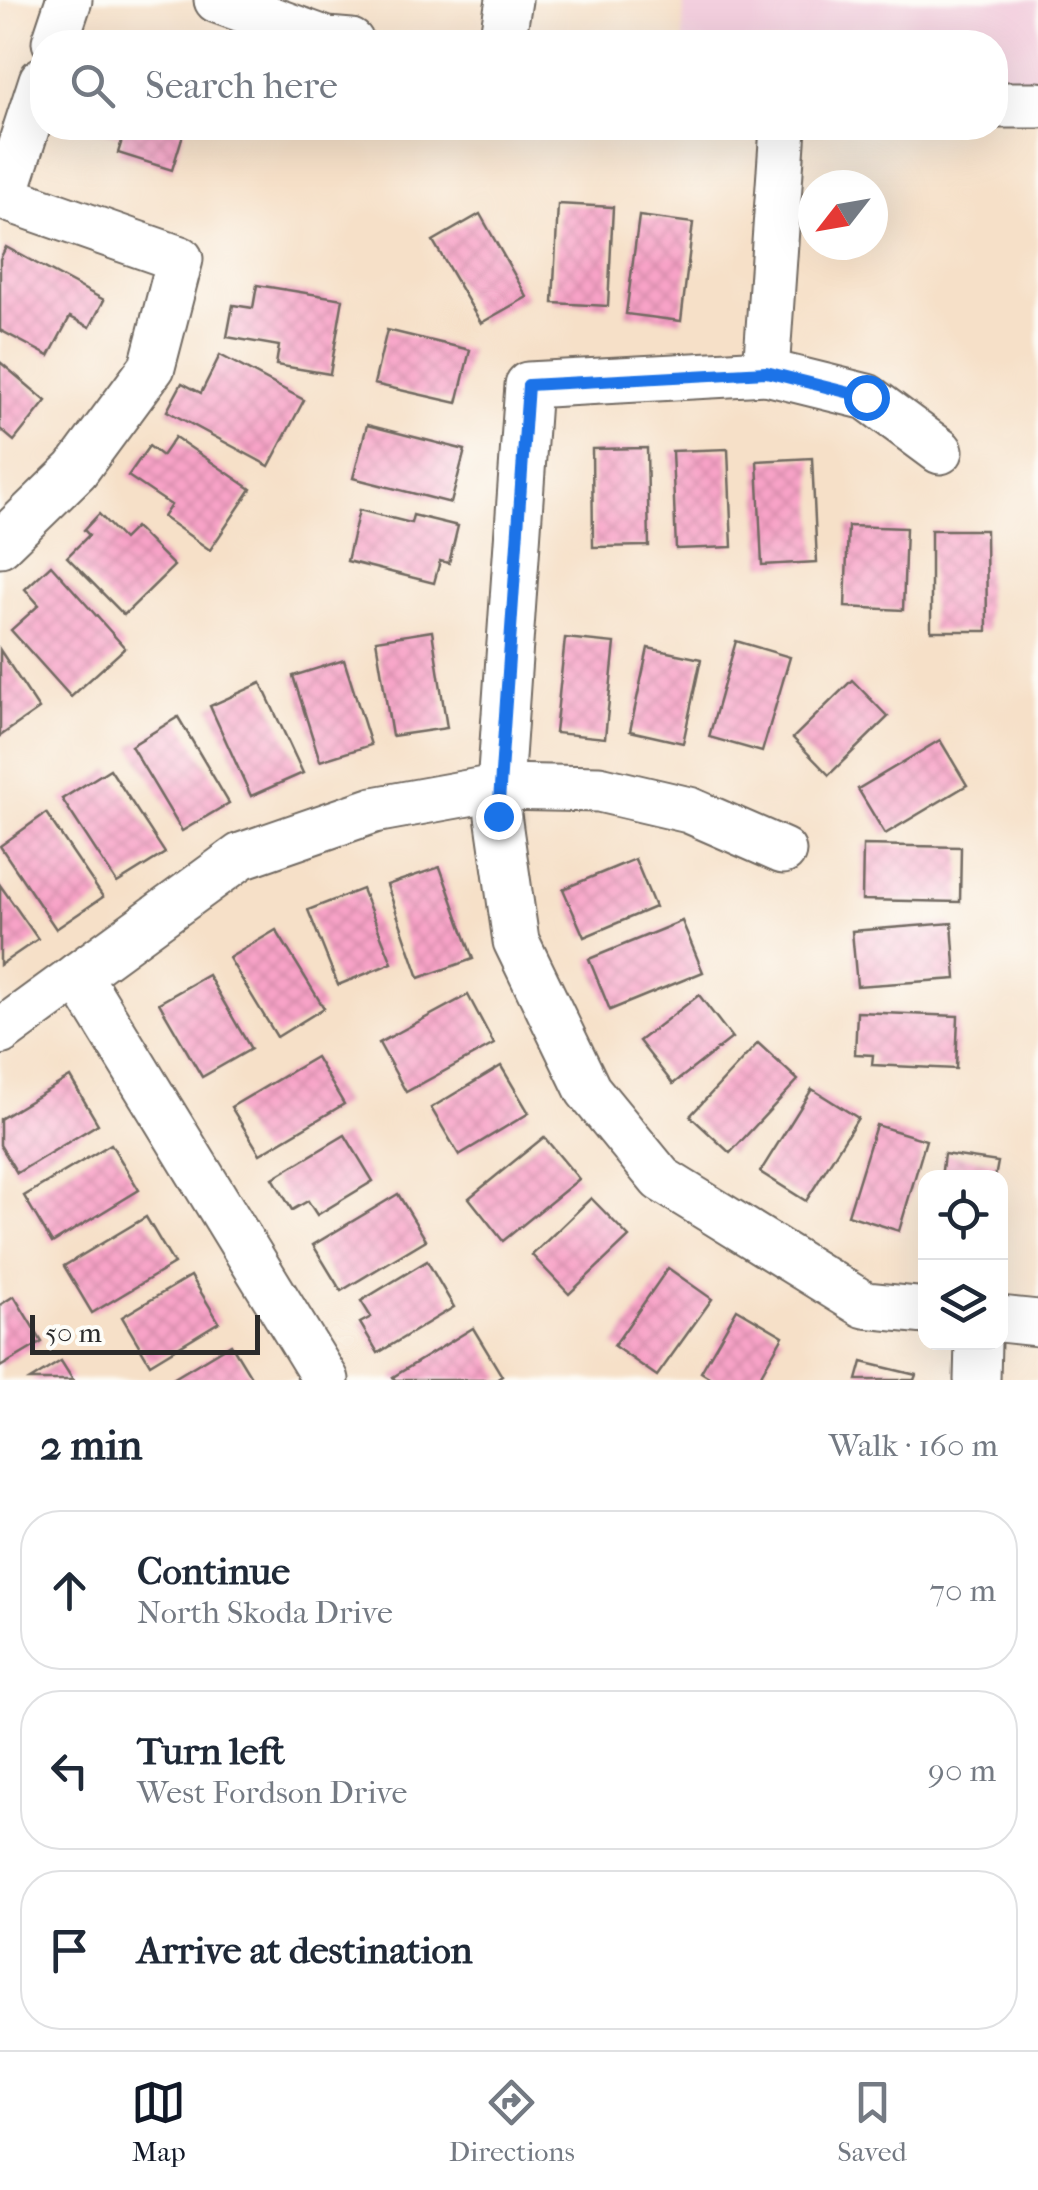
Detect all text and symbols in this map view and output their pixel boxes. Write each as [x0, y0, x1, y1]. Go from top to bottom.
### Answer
search box [30, 30, 1008, 140]
icon: search [65, 58, 120, 113]
text: Search here [145, 63, 338, 108]
north arrow [798, 170, 888, 260]
route start [844, 375, 890, 421]
route end [476, 794, 522, 840]
map controls [918, 1170, 1008, 1350]
button: locate [918, 1170, 1008, 1260]
button: layers [918, 1260, 1008, 1350]
scale bar [30, 1310, 260, 1354]
text: 50 m [45, 1316, 102, 1349]
text: 2 min [40, 1421, 142, 1470]
text: Walk · 160 m [829, 1427, 998, 1464]
text: Continue [137, 1549, 290, 1594]
icon: ahead [42, 1563, 97, 1618]
text: 70 m [930, 1572, 996, 1609]
text: North Skoda Drive [137, 1594, 393, 1631]
text: Turn left [137, 1729, 285, 1774]
icon: left [42, 1743, 97, 1798]
text: 90 m [928, 1752, 996, 1789]
text: West Fordson Drive [137, 1774, 407, 1811]
icon: arrive [42, 1923, 97, 1978]
text: Arrive at destination [137, 1928, 473, 1973]
tab: Map [131, 2075, 186, 2168]
tab: Directions [449, 2075, 575, 2168]
tab: Saved [837, 2075, 907, 2168]

